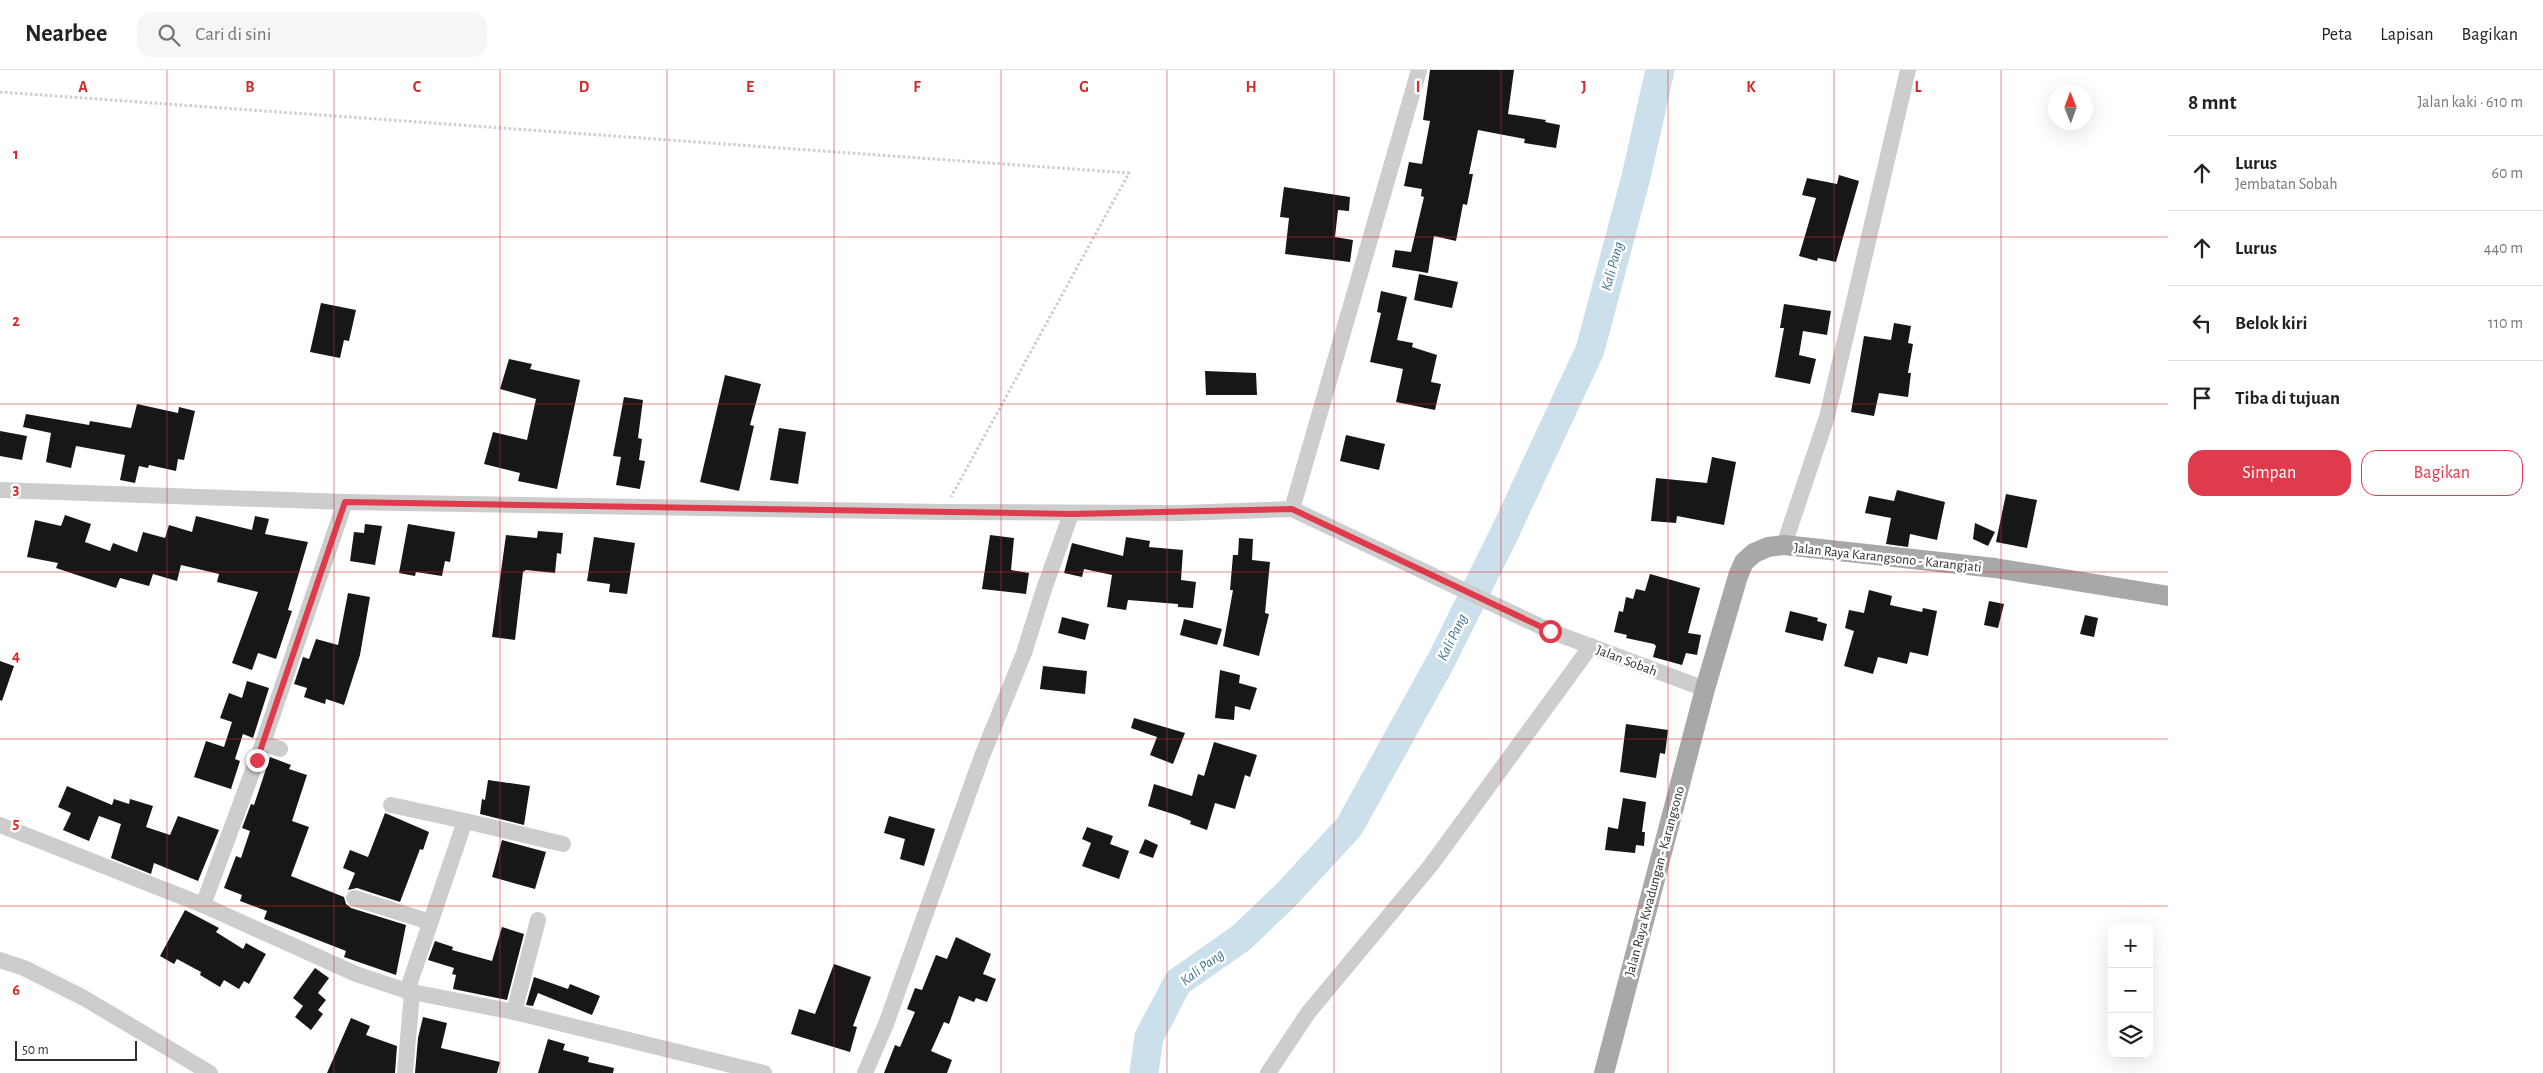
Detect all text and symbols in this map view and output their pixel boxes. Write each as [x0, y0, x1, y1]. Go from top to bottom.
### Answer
search box [137, 12, 487, 57]
icon: search [155, 21, 183, 49]
text: Nearbee [25, 22, 107, 46]
text: Cari di sini [195, 25, 271, 44]
text: Peta [2321, 26, 2352, 44]
text: Lapisan [2380, 26, 2434, 44]
text: Bagikan [2462, 26, 2518, 44]
text: A [78, 79, 88, 95]
text: B [245, 79, 255, 95]
text: C [413, 79, 422, 95]
text: D [579, 79, 590, 95]
text: E [746, 79, 754, 95]
text: F [913, 79, 921, 95]
text: G [1079, 79, 1089, 95]
text: H [1245, 79, 1257, 95]
text: I [1416, 79, 1420, 95]
text: J [1581, 79, 1587, 95]
text: K [1746, 79, 1756, 95]
text: L [1915, 79, 1922, 95]
north arrow [2048, 85, 2093, 130]
text: 8 mnt [2188, 92, 2237, 113]
text: Jalan kaki · 610 m [2417, 94, 2523, 110]
text: 1 [13, 146, 19, 162]
text: Lurus [2235, 154, 2277, 173]
icon: ahead [2188, 159, 2216, 187]
text: 60 m [2492, 165, 2523, 181]
text: Jembatan Sobah [2235, 176, 2338, 192]
icon: ahead [2188, 234, 2216, 262]
text: Lurus [2235, 239, 2277, 258]
water label: Kali Pang [1599, 240, 1626, 292]
text: 440 m [2484, 240, 2523, 256]
icon: left [2188, 309, 2216, 337]
text: 2 [12, 313, 20, 329]
text: Belok kiri [2235, 314, 2307, 333]
text: 110 m [2488, 315, 2523, 331]
icon: arrive [2188, 384, 2216, 412]
text: Tiba di tujuan [2235, 389, 2340, 408]
button: Simpan [2188, 450, 2351, 496]
button: Bagikan [2361, 450, 2523, 496]
text: 3 [13, 481, 20, 497]
street label: Jalan Raya Karangsono - Karangjati [1793, 541, 1982, 575]
water label: Kali Pang [1435, 611, 1470, 663]
route start [1539, 620, 1562, 643]
street label: Jalan Sobah [1594, 643, 1659, 679]
text: 4 [12, 648, 20, 664]
route end [246, 749, 269, 772]
street label: Jalan Raya Kwadungan - Karangsono [1623, 785, 1687, 978]
text: 5 [13, 815, 20, 831]
map controls [2108, 923, 2153, 1058]
button: + [2108, 923, 2153, 968]
water label: Kali Pang [1178, 946, 1227, 989]
button: − [2108, 968, 2153, 1013]
text: 6 [12, 982, 20, 998]
button: layers [2108, 1013, 2153, 1058]
scale bar [15, 1038, 138, 1061]
text: 50 m [22, 1043, 49, 1057]

